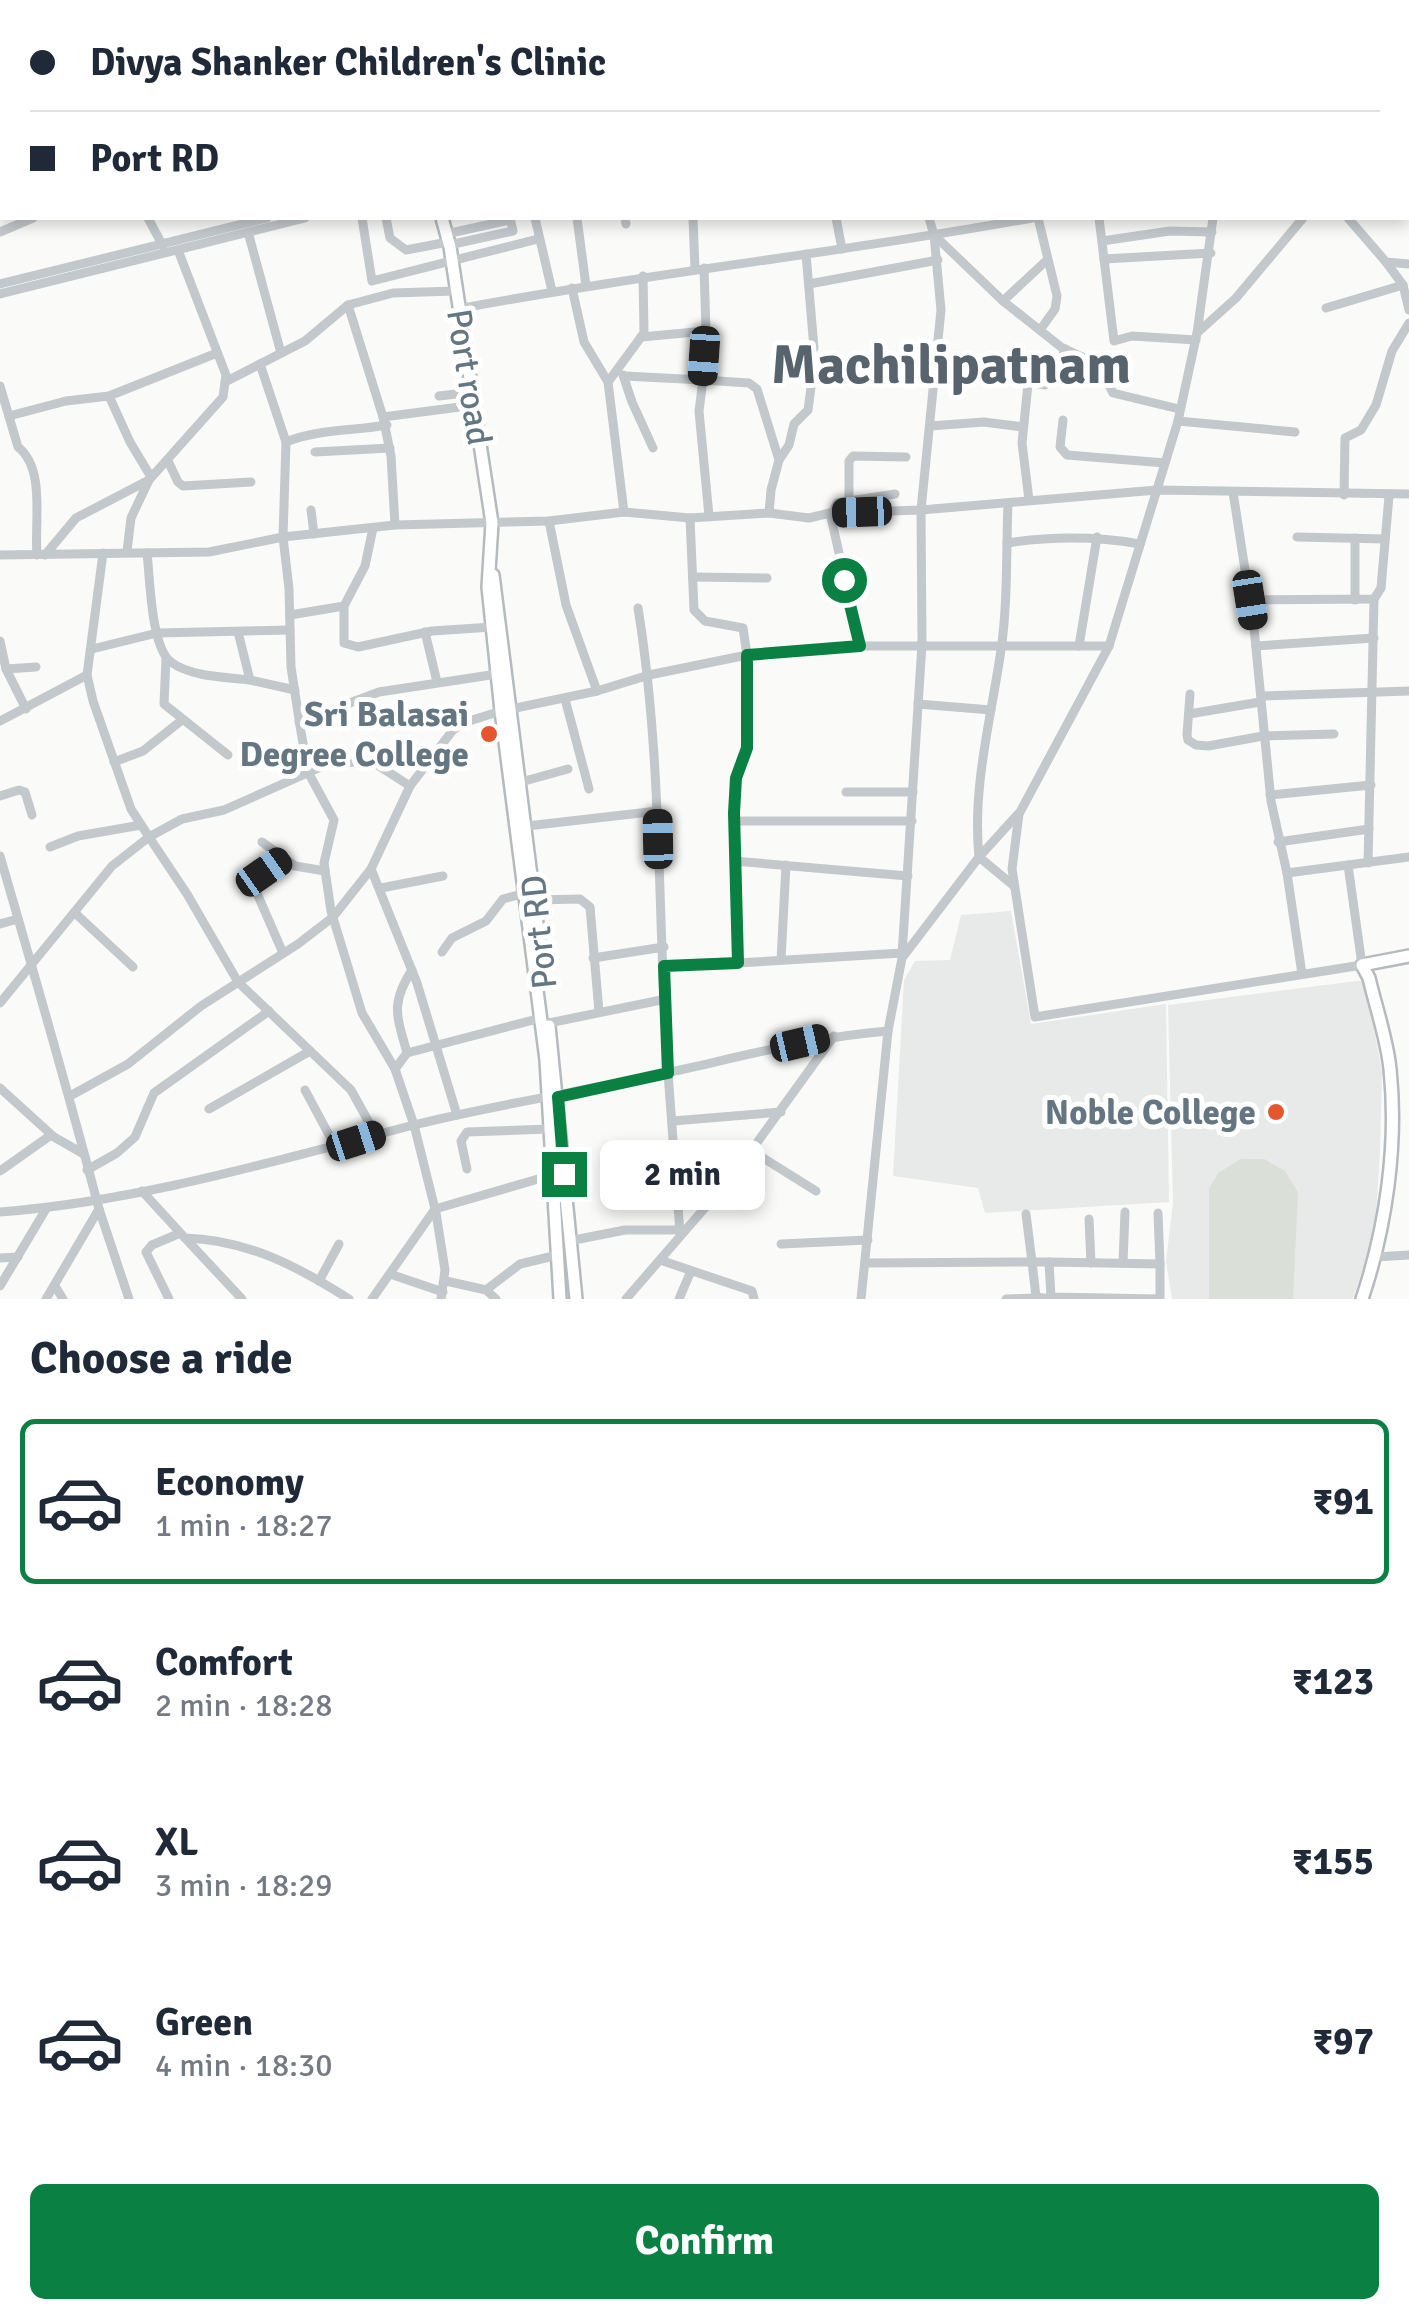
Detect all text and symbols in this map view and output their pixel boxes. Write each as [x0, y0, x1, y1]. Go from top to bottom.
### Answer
text: Divya Shanker Children's Clinic [90, 39, 606, 86]
text: Port RD [90, 135, 219, 182]
street label: Port road [437, 306, 501, 448]
car [687, 325, 721, 387]
district label: Machilipatnam [771, 331, 1131, 399]
car [831, 496, 893, 528]
route start [822, 558, 867, 603]
car [1230, 568, 1270, 632]
place label: Sri Balasai Degree College [240, 693, 469, 776]
marker: Sri Balasai Degree College [478, 723, 500, 745]
car [642, 809, 674, 869]
car [231, 843, 297, 901]
street label: Port RD [512, 873, 566, 991]
car [767, 1022, 833, 1064]
place label: Noble College [1045, 1091, 1256, 1134]
marker: Noble College [1265, 1101, 1287, 1123]
car [323, 1117, 389, 1165]
callout: 2 min [599, 1139, 764, 1209]
route end [542, 1152, 587, 1197]
text: 2 min [644, 1155, 721, 1194]
text: Choose a ride [30, 1331, 293, 1386]
icon: car [35, 1457, 125, 1547]
text: Economy [155, 1459, 304, 1506]
text: ₹91 [1312, 1478, 1374, 1525]
text: 1 min · 18:27 [155, 1506, 333, 1545]
icon: car [35, 1637, 125, 1727]
text: Comfort [155, 1639, 293, 1686]
text: ₹123 [1292, 1658, 1374, 1705]
text: 2 min · 18:28 [155, 1686, 333, 1725]
icon: car [35, 1817, 125, 1907]
text: XL [155, 1819, 198, 1866]
text: ₹155 [1292, 1838, 1374, 1885]
text: 3 min · 18:29 [155, 1866, 333, 1905]
icon: car [35, 1997, 125, 2087]
text: Green [155, 1999, 253, 2046]
text: ₹97 [1312, 2018, 1374, 2065]
text: 4 min · 18:30 [155, 2046, 333, 2085]
button: Confirm [30, 2184, 1379, 2299]

